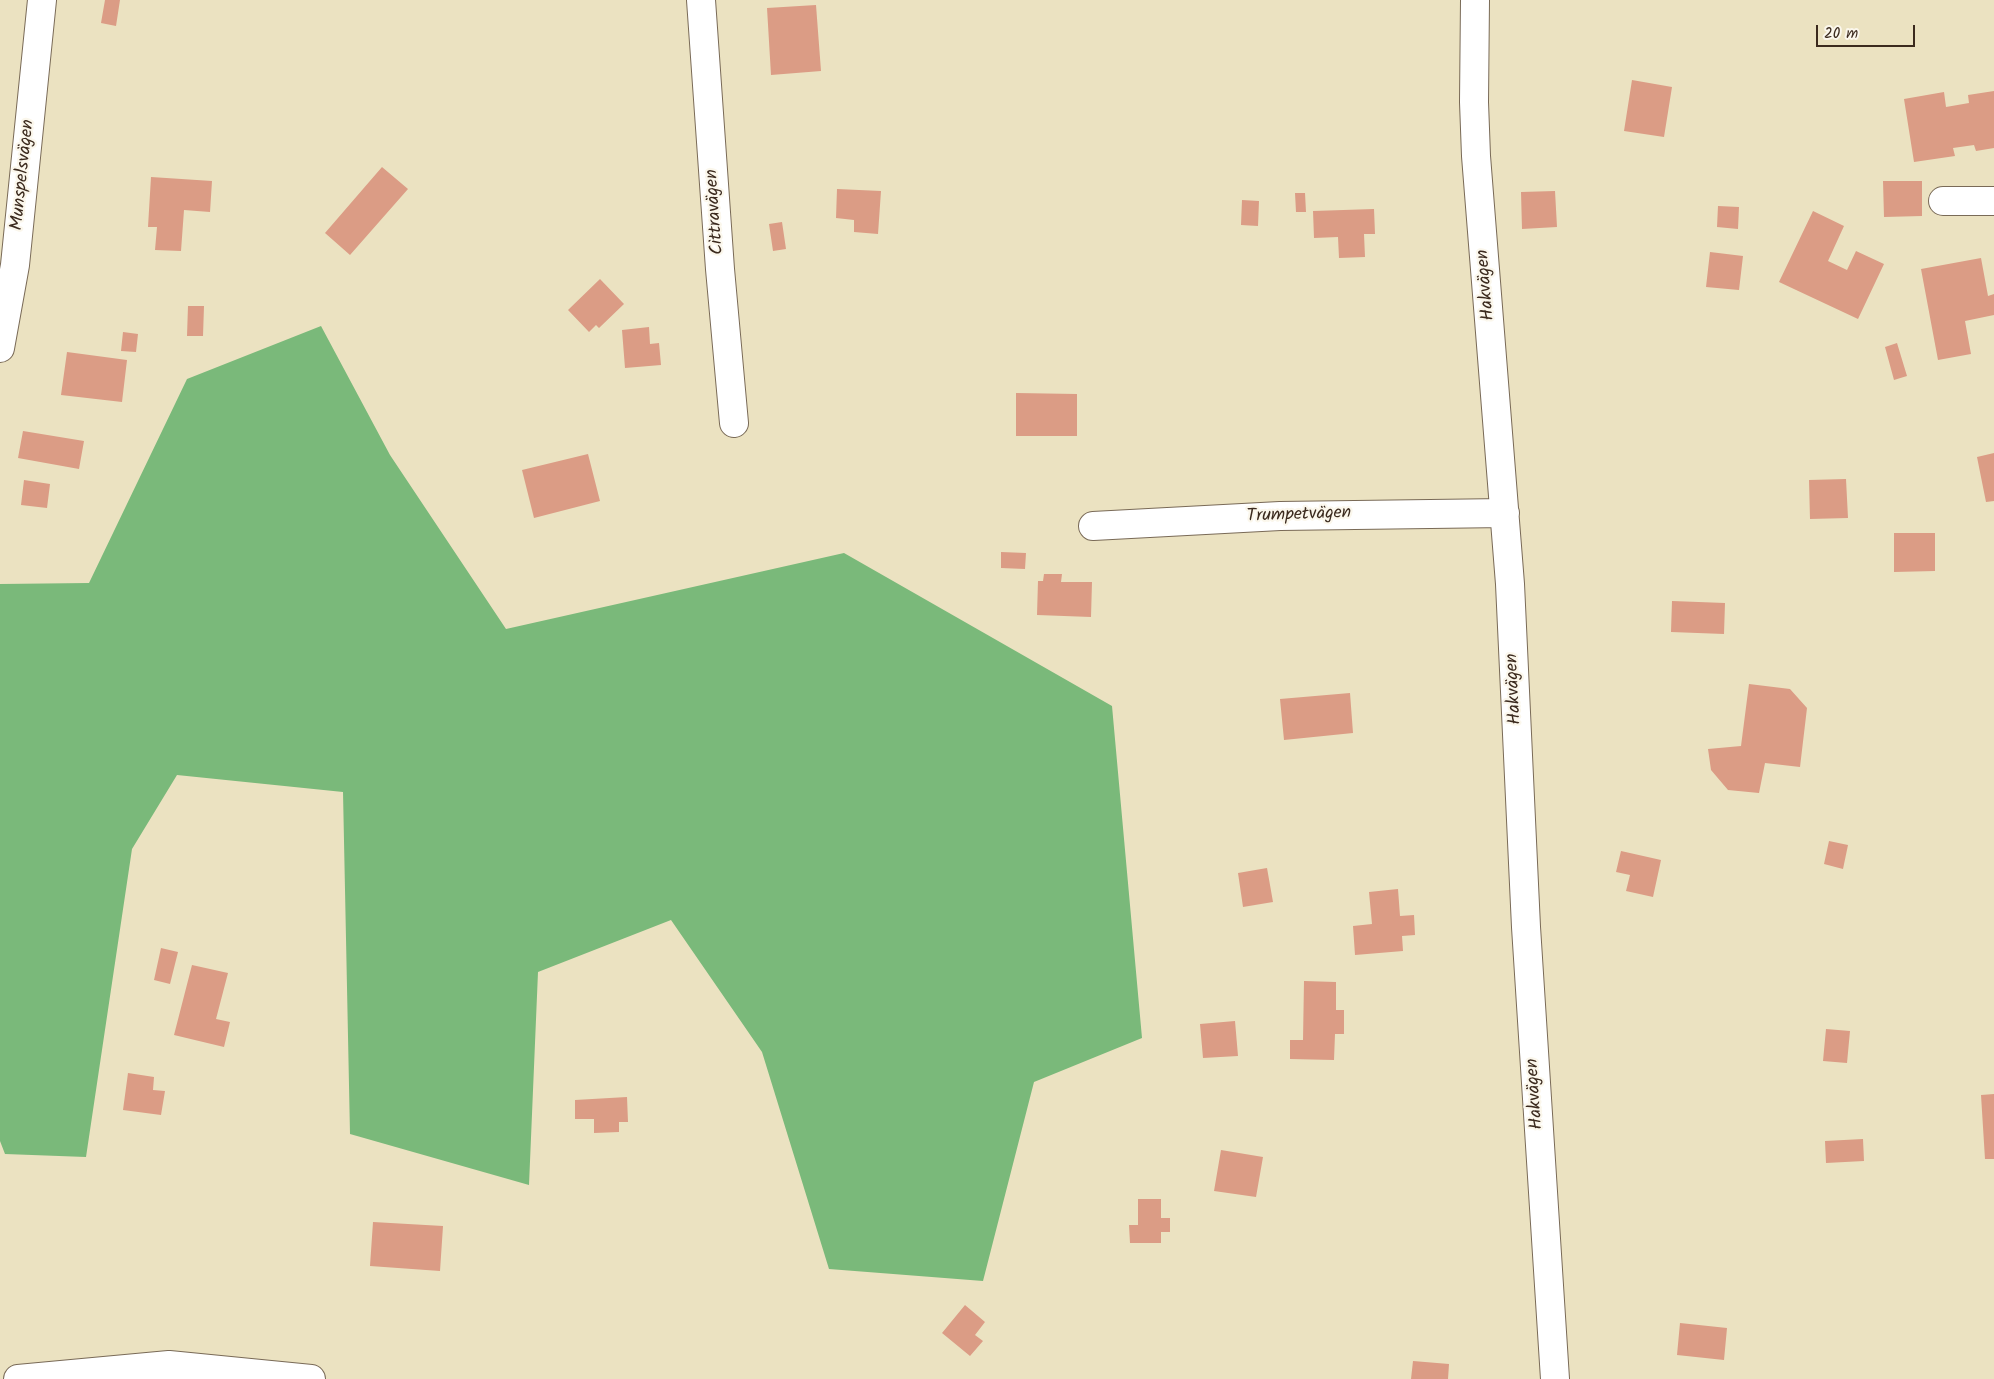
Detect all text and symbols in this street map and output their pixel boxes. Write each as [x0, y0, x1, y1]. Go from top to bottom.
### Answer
scale bar [1819, 15, 1918, 47]
text: 20 m [1824, 22, 1858, 46]
street label: Munspelsvägen [7, 119, 41, 231]
street label: Cittravägen [702, 168, 730, 256]
street label: Hakvägen [1473, 249, 1501, 321]
street label: Trumpetvägen [1246, 503, 1352, 529]
street label: Hakvägen [1502, 653, 1528, 725]
street label: Hakvägen [1523, 1058, 1549, 1130]

